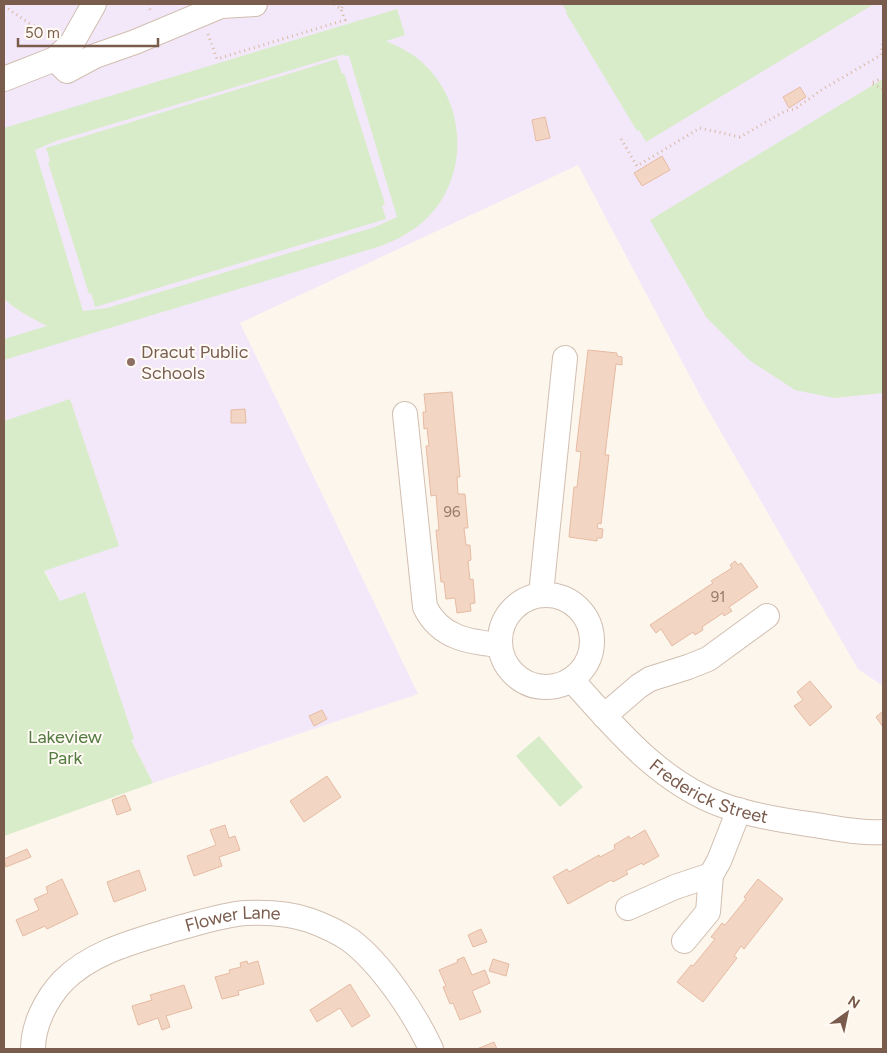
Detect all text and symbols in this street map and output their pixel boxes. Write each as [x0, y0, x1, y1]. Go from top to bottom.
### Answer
scale bar [18, 15, 158, 47]
text: 50 m [25, 24, 60, 42]
place label: Dracut Public Schools [141, 341, 249, 384]
marker: Dracut Public Schools [125, 356, 137, 368]
house number: 96 [444, 503, 461, 521]
house number: 91 [711, 588, 725, 606]
park label: Lakeview Park [28, 726, 102, 769]
street label: Frederick Street [645, 754, 770, 828]
street label: Flower Lane [182, 902, 282, 937]
north arrow [822, 988, 872, 1038]
text: N [845, 992, 863, 1013]

